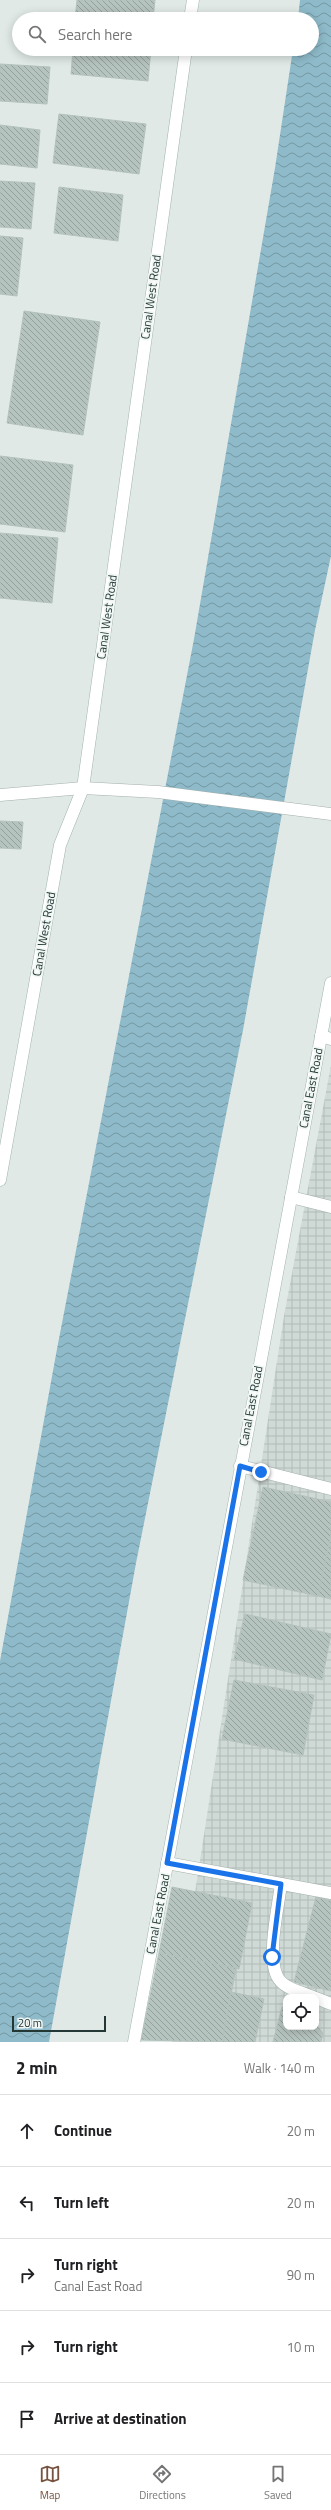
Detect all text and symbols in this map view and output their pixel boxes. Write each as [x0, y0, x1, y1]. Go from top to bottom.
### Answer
search box [12, 12, 319, 56]
icon: search [26, 23, 48, 45]
text: Search here [58, 23, 132, 46]
street label: Canal West Road [135, 253, 166, 340]
street label: Canal West Road [91, 573, 122, 660]
street label: Canal West Road [27, 890, 60, 978]
street label: Canal East Road [293, 1046, 328, 1130]
street label: Canal East Road [233, 1364, 268, 1448]
route end [252, 1463, 270, 1481]
street label: Canal East Road [140, 1872, 175, 1956]
route start [263, 1948, 281, 1966]
map controls [283, 1994, 319, 2030]
button: locate [283, 1994, 319, 2030]
scale bar [12, 2014, 106, 2033]
text: 20 m [18, 2015, 42, 2031]
text: 2 min [16, 2055, 57, 2081]
text: Walk · 140 m [244, 2058, 315, 2078]
text: Continue [54, 2119, 112, 2142]
icon: ahead [16, 2120, 38, 2142]
text: 20 m [287, 2121, 315, 2141]
text: Turn left [54, 2191, 109, 2214]
icon: left [16, 2192, 38, 2214]
text: 20 m [287, 2193, 315, 2213]
text: Turn right [54, 2253, 118, 2276]
icon: right [16, 2264, 38, 2286]
text: 90 m [287, 2265, 315, 2285]
text: Canal East Road [54, 2276, 142, 2296]
text: Turn right [54, 2335, 118, 2358]
icon: right [16, 2336, 38, 2358]
text: 10 m [287, 2337, 315, 2357]
text: Arrive at destination [54, 2407, 187, 2430]
icon: arrive [16, 2408, 38, 2430]
tab: Map [39, 2463, 61, 2503]
tab: Directions [139, 2463, 186, 2503]
tab: Saved [264, 2463, 292, 2503]

